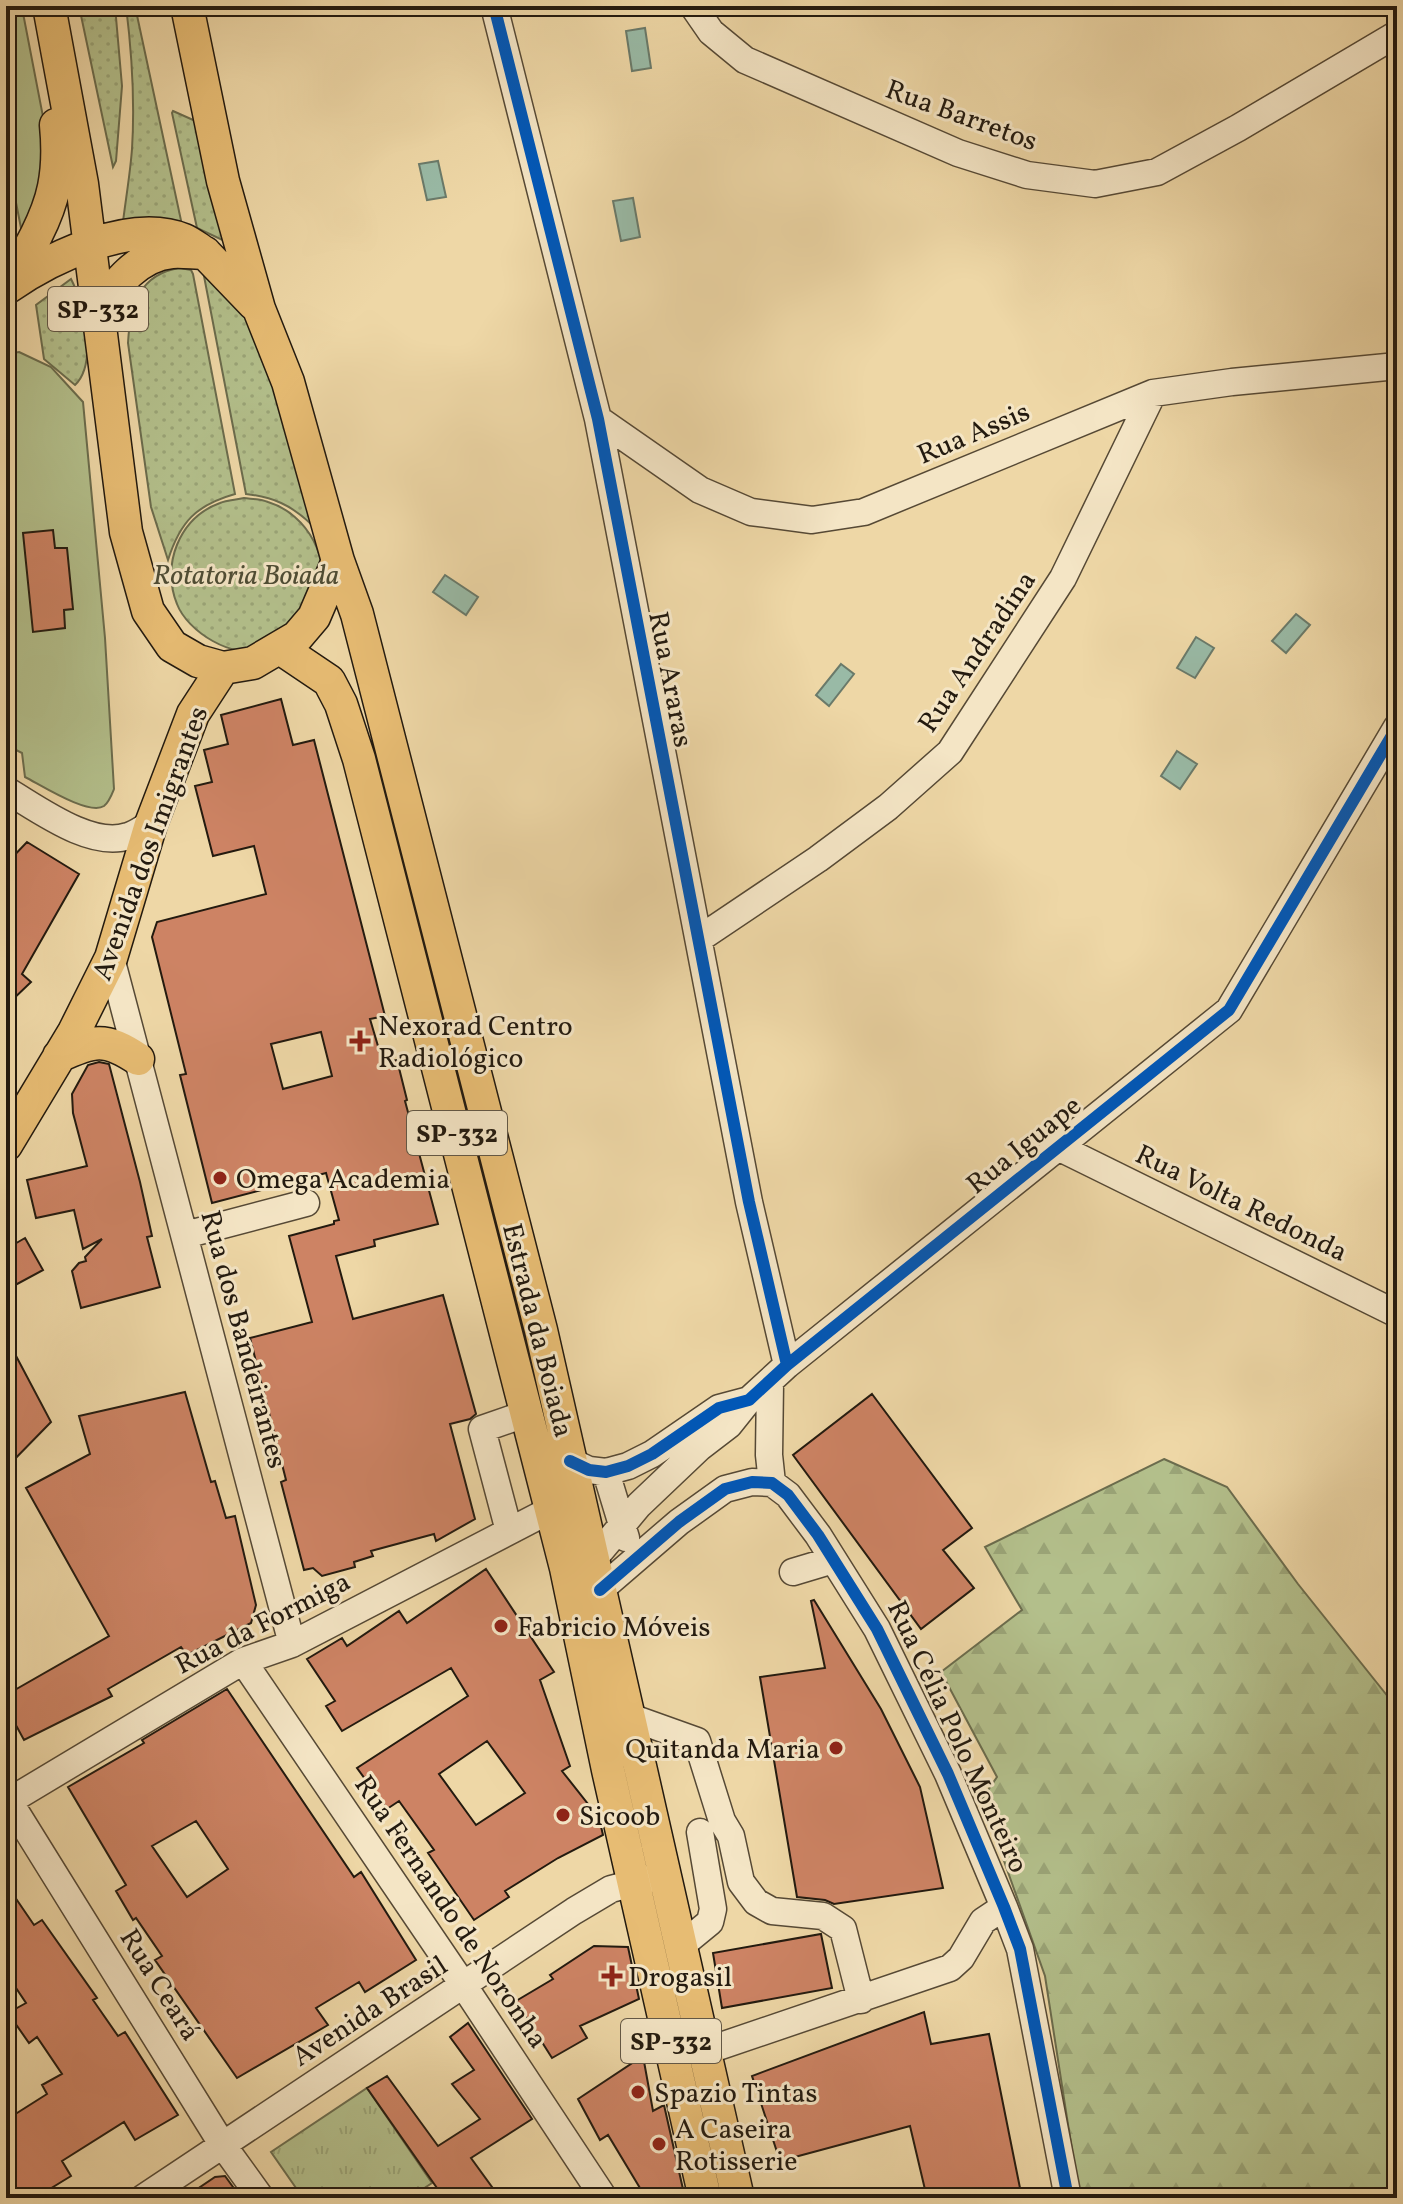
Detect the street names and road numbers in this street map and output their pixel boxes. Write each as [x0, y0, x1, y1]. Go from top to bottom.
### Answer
street label: Rua Barretos [880, 71, 1043, 162]
road number: SP-332 [48, 287, 148, 331]
street label: Rua Assis [912, 393, 1036, 475]
street label: Rua Andradina [910, 564, 1047, 741]
street label: Rua Araras [637, 608, 702, 751]
street label: Avenida dos Imigrantes [84, 701, 219, 986]
street label: Rua Iguape [959, 1087, 1090, 1204]
road number: SP-332 [407, 1111, 507, 1155]
street label: Rua Volta Redonda [1128, 1136, 1354, 1273]
street label: Rua dos Bandeirantes [189, 1206, 296, 1473]
street label: Estrada da Boiada [491, 1219, 582, 1442]
street label: Rua da Formiga [169, 1563, 358, 1685]
street label: Rua Célia Polo Monteiro [876, 1594, 1037, 1880]
street label: Rua Fernando de Noronha [344, 1768, 556, 2057]
street label: Rua Ceará [109, 1922, 209, 2049]
street label: Avenida Brasil [285, 1947, 456, 2077]
road number: SP-332 [621, 2019, 721, 2063]

